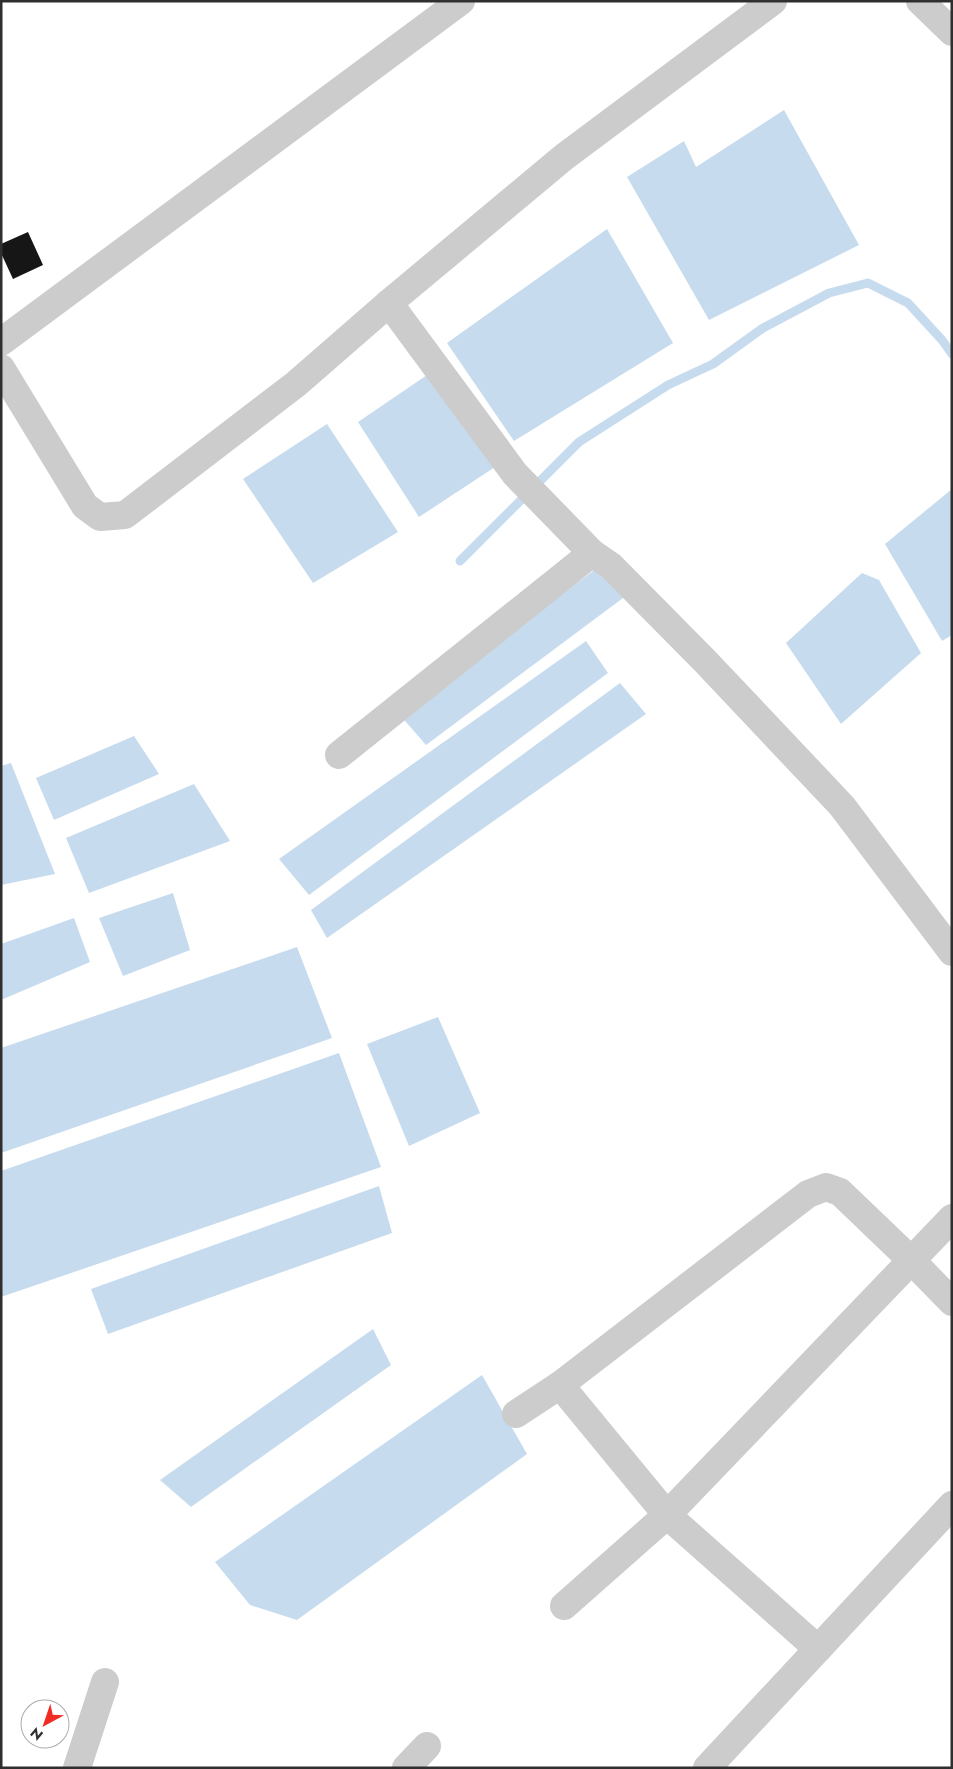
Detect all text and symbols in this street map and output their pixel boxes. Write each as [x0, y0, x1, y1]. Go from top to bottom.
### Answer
north arrow [20, 1699, 70, 1749]
text: N [26, 1723, 47, 1745]

